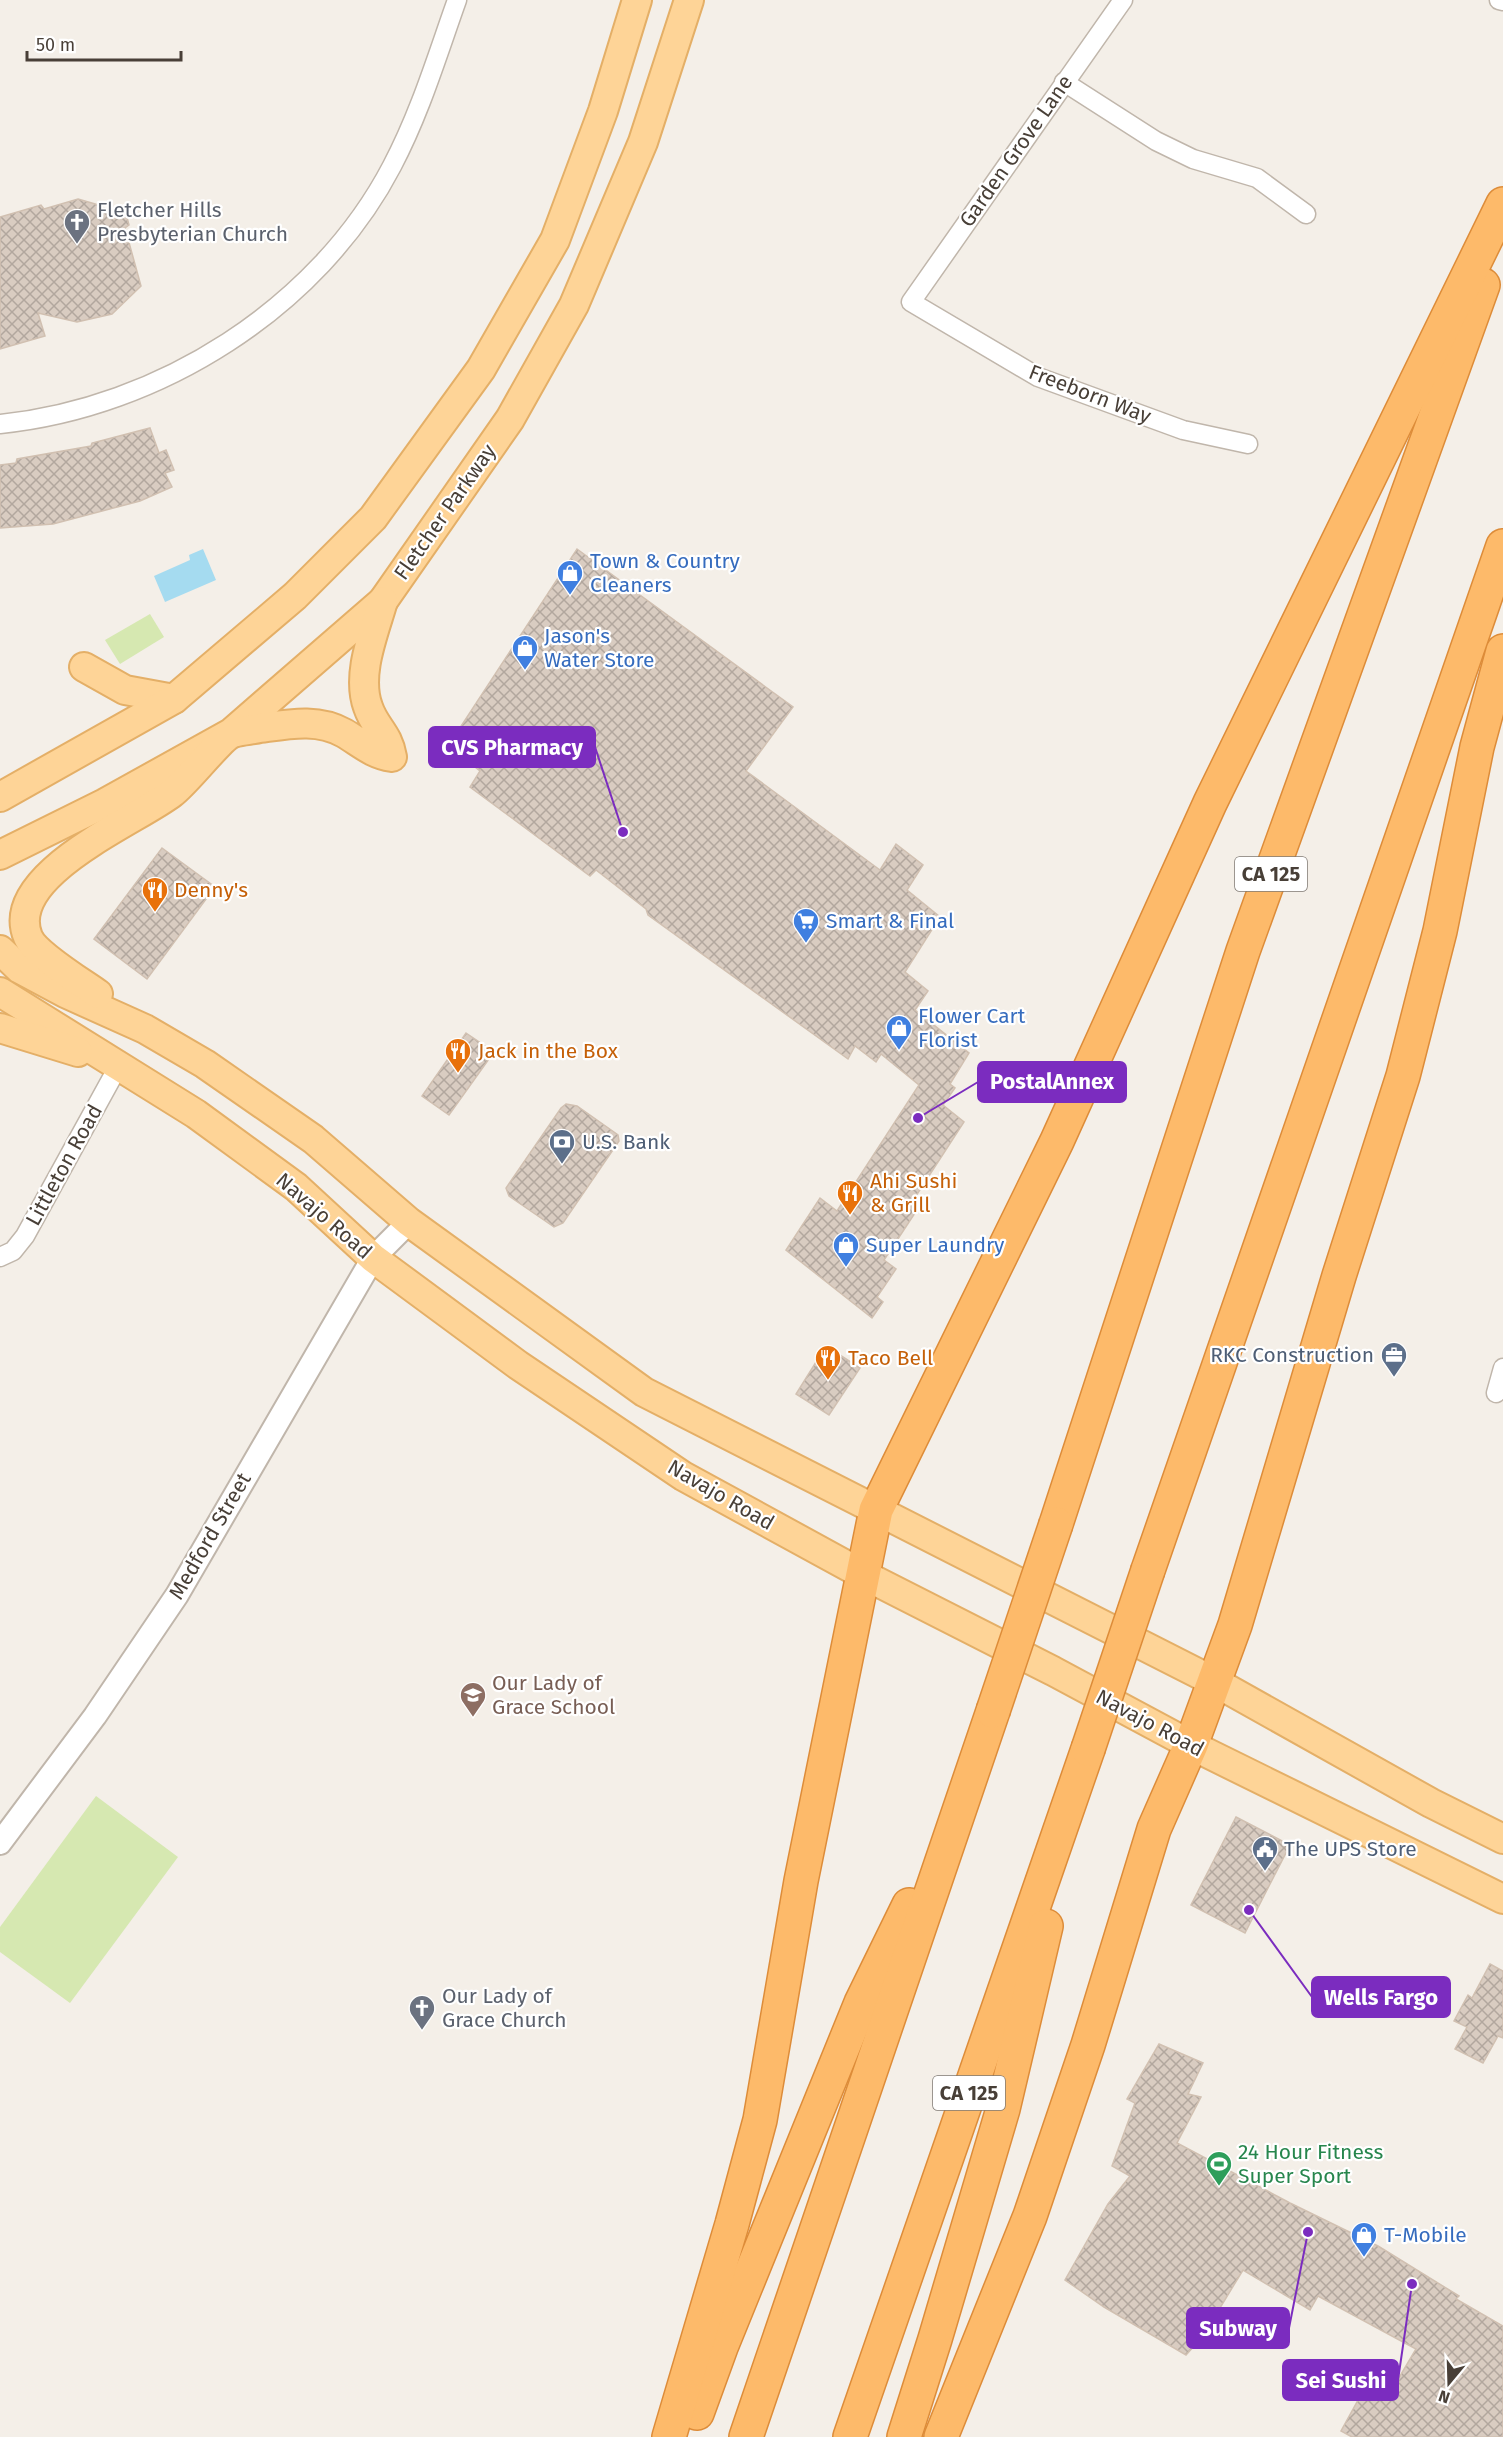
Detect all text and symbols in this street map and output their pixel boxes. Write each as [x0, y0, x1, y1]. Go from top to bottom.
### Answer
scale bar [27, 24, 182, 62]
text: 50 m [36, 34, 75, 56]
street label: Garden Grove Lane [954, 70, 1078, 232]
place label: Fletcher Hills Presbyterian Church [97, 197, 288, 247]
church icon: Fletcher Hills Presbyterian Church [62, 207, 92, 245]
street label: Freeborn Way [1025, 359, 1155, 429]
street label: Fletcher Parkway [388, 439, 502, 585]
place label: Town & Country Cleaners [590, 548, 741, 598]
shop icon: Town & Country Cleaners [555, 558, 585, 596]
place label: Jason's Water Store [544, 623, 654, 673]
shop icon: Jason's Water Store [510, 633, 540, 671]
callout: CVS Pharmacy [429, 727, 595, 767]
text: CVS Pharmacy [441, 734, 583, 761]
road number: CA 125 [1235, 857, 1307, 891]
restaurant icon: Denny's [140, 875, 170, 913]
place label: Denny's [174, 877, 248, 903]
supermarket icon: Smart & Final [791, 906, 821, 944]
place label: Smart & Final [826, 908, 954, 934]
place label: Flower Cart Florist [918, 1003, 1026, 1053]
shop icon: Flower Cart Florist [884, 1013, 914, 1051]
restaurant icon: Jack in the Box [443, 1036, 473, 1074]
place label: Jack in the Box [478, 1038, 619, 1064]
callout: PostalAnnex [978, 1062, 1126, 1102]
text: PostalAnnex [990, 1068, 1115, 1095]
street label: Littleton Road [20, 1100, 108, 1230]
bank icon: U.S. Bank [547, 1127, 577, 1165]
place label: U.S. Bank [582, 1129, 670, 1155]
street label: Navajo Road [271, 1167, 377, 1265]
place label: Ahi Sushi & Grill [870, 1168, 958, 1218]
restaurant icon: Ahi Sushi & Grill [835, 1178, 865, 1216]
shop icon: Super Laundry [831, 1230, 861, 1268]
place label: Super Laundry [866, 1232, 1005, 1258]
office icon: RKC Construction [1379, 1340, 1409, 1378]
place label: RKC Construction [1210, 1342, 1374, 1368]
restaurant icon: Taco Bell [813, 1343, 843, 1381]
place label: Taco Bell [848, 1345, 933, 1371]
street label: Navajo Road [663, 1454, 779, 1536]
street label: Medford Street [163, 1468, 257, 1604]
place label: Our Lady of Grace School [492, 1670, 615, 1720]
school or university icon: Our Lady of Grace School [458, 1680, 488, 1718]
street label: Navajo Road [1091, 1684, 1209, 1762]
public building icon: The UPS Store [1250, 1834, 1280, 1872]
place label: The UPS Store [1284, 1836, 1417, 1862]
callout: Wells Fargo [1312, 1977, 1450, 2017]
place label: Our Lady of Grace Church [442, 1983, 567, 2033]
text: Wells Fargo [1324, 1984, 1438, 2011]
church icon: Our Lady of Grace Church [407, 1993, 437, 2031]
road number: CA 125 [933, 2076, 1005, 2110]
place label: 24 Hour Fitness Super Sport [1238, 2139, 1383, 2189]
sports icon: 24 Hour Fitness Super Sport [1204, 2149, 1234, 2187]
shop icon: T-Mobile [1349, 2220, 1379, 2258]
place label: T-Mobile [1384, 2222, 1467, 2248]
callout: Subway [1187, 2308, 1289, 2348]
text: Subway [1199, 2315, 1277, 2342]
north arrow [1419, 2353, 1479, 2413]
callout: Sei Sushi [1283, 2360, 1398, 2400]
text: Sei Sushi [1296, 2367, 1386, 2394]
text: N [1436, 2386, 1452, 2407]

